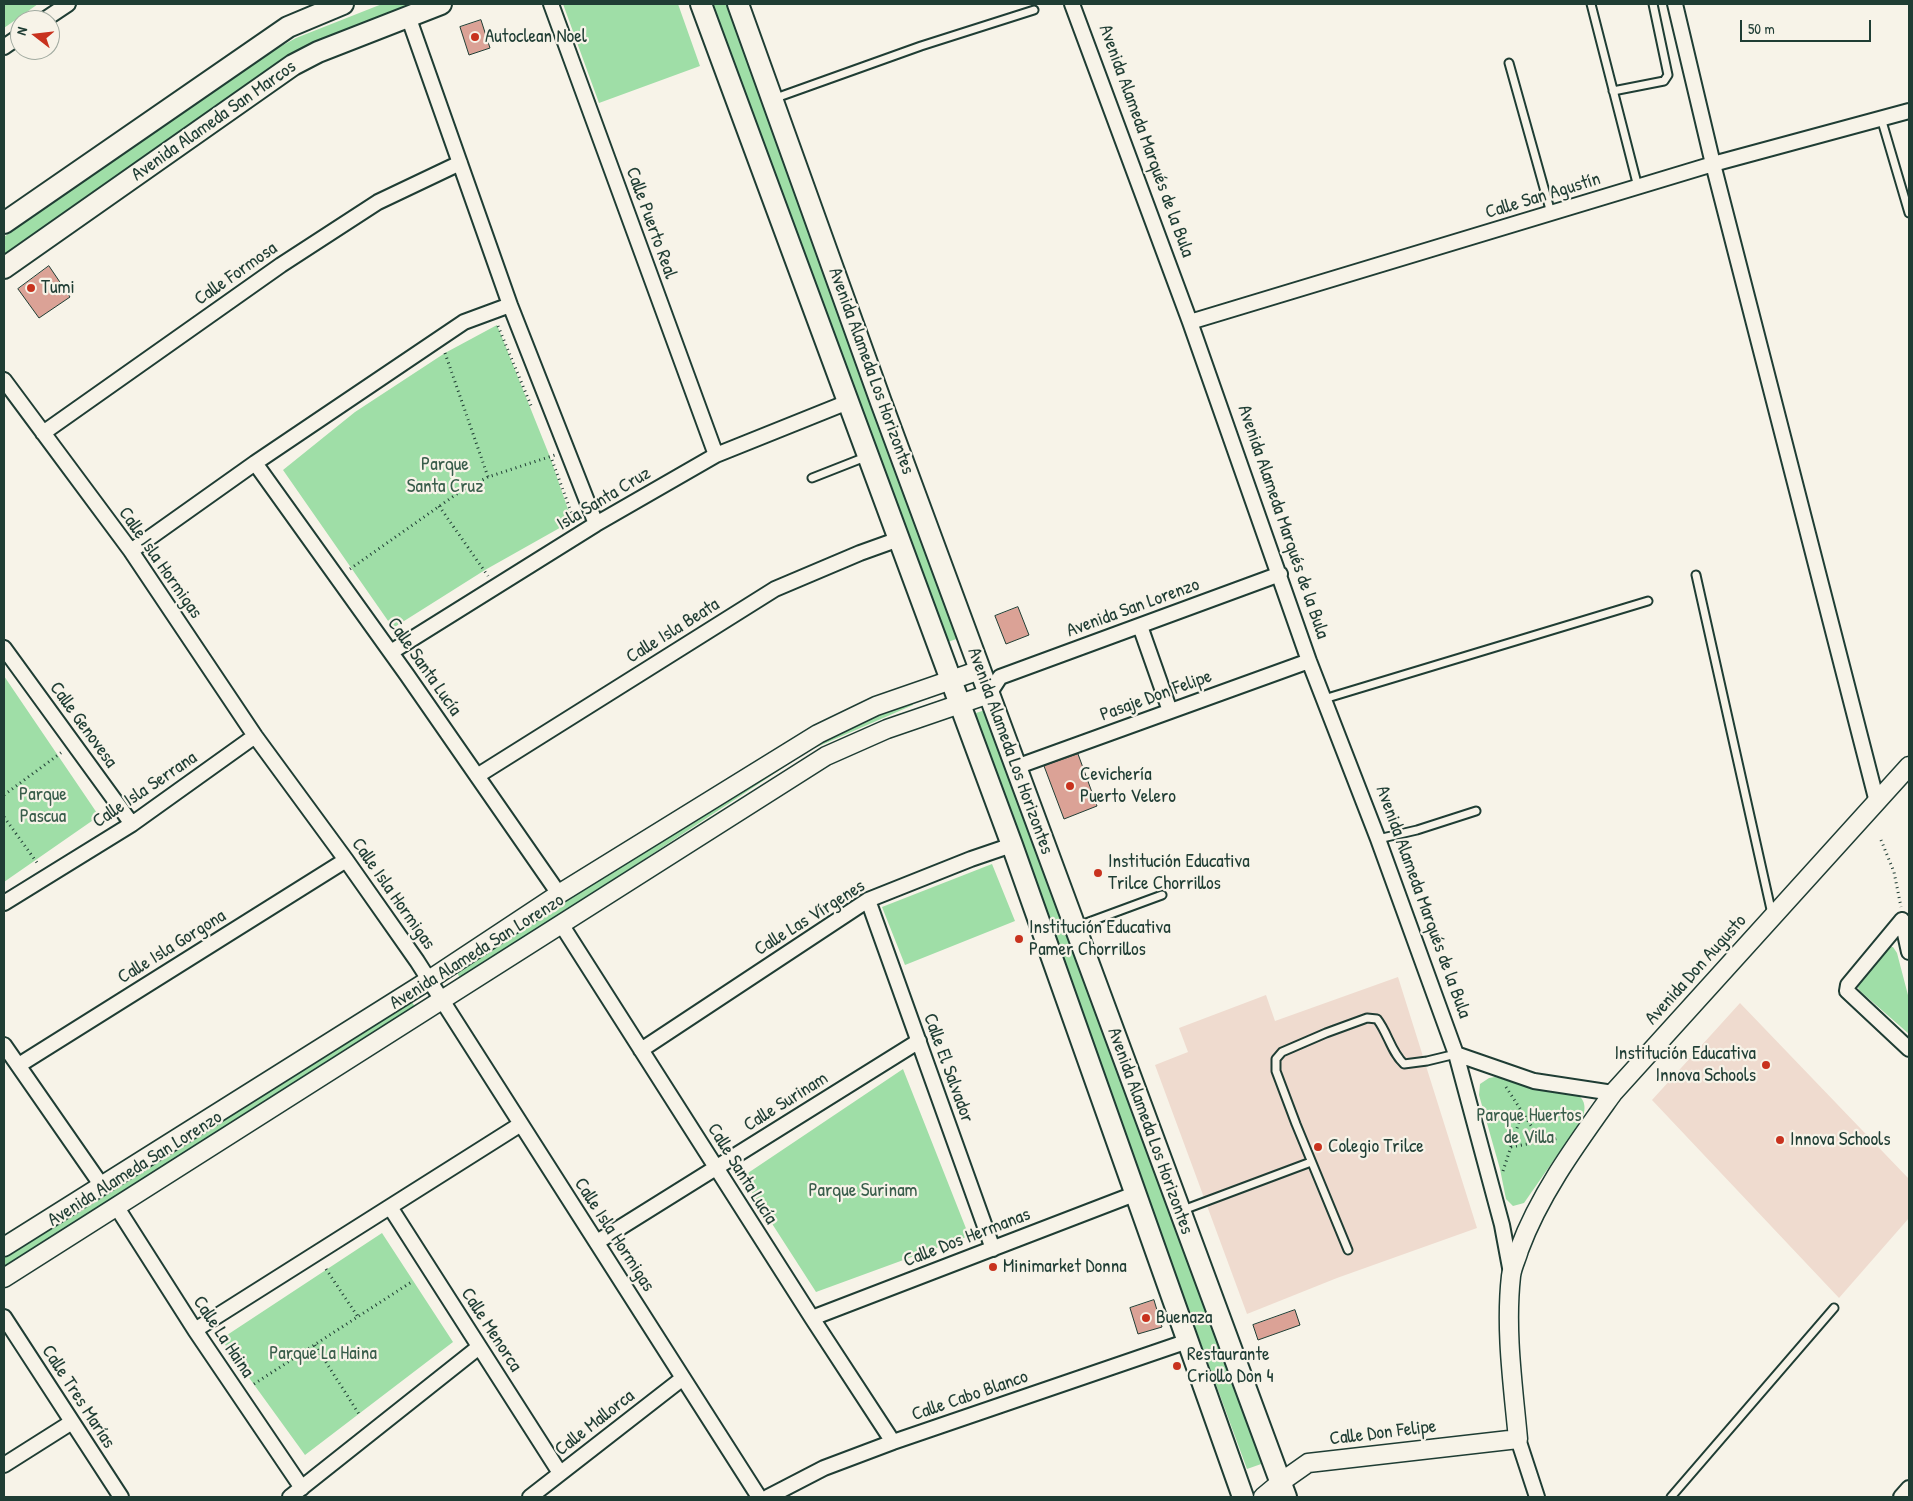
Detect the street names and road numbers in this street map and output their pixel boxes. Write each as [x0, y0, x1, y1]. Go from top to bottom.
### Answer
street label: Avenida Alameda Marqués de la Bula [1093, 22, 1199, 260]
street label: Avenida Alameda San Marcos [127, 56, 301, 186]
street label: Calle Puerto Real [620, 164, 682, 282]
street label: Calle San Agustín [1483, 168, 1603, 224]
street label: Calle Formosa [190, 237, 282, 311]
street label: Avenida Alameda Los Horizontes [823, 265, 919, 477]
street label: Avenida Alameda Marqués de la Bula [1232, 402, 1334, 642]
street label: Isla Santa Cruz [553, 462, 655, 536]
street label: Calle Isla Hormigas [113, 503, 207, 623]
street label: Avenida San Lorenzo [1064, 573, 1202, 643]
street label: Calle Isla Beata [622, 593, 724, 669]
street label: Calle Santa Lucía [382, 613, 466, 721]
street label: Avenida Alameda Los Horizontes [962, 645, 1058, 857]
street label: Pasaje Don Felipe [1097, 665, 1215, 727]
street label: Calle Genovesa [44, 678, 122, 772]
street label: Calle Isla Serrana [88, 747, 202, 833]
street label: Avenida Alameda Marqués de la Bula [1370, 783, 1476, 1021]
street label: Calle Isla Hormigas [346, 834, 440, 954]
street label: Calle Las Vírgenes [751, 875, 869, 961]
street label: Avenida Alameda San Lorenzo [386, 889, 568, 1015]
street label: Calle Isla Gorgona [114, 905, 230, 989]
street label: Avenida Don Augusto [1640, 910, 1752, 1030]
street label: Calle El Salvador [918, 1010, 978, 1126]
street label: Avenida Alameda Los Horizontes [1102, 1025, 1198, 1237]
street label: Calle Surinam [740, 1067, 832, 1137]
street label: Avenida Alameda San Lorenzo [44, 1106, 226, 1232]
street label: Calle Santa Lucía [702, 1119, 782, 1229]
street label: Calle Isla Hormigas [569, 1174, 659, 1296]
street label: Calle Dos Hermanas [900, 1203, 1034, 1273]
street label: Calle Menorca [456, 1284, 526, 1376]
street label: Calle La Haina [187, 1292, 259, 1382]
street label: Calle Tres Marías [36, 1341, 120, 1453]
street label: Calle Cabo Blanco [909, 1365, 1031, 1427]
street label: Calle Mallorca [551, 1385, 639, 1461]
street label: Calle Don Felipe [1328, 1415, 1438, 1451]

